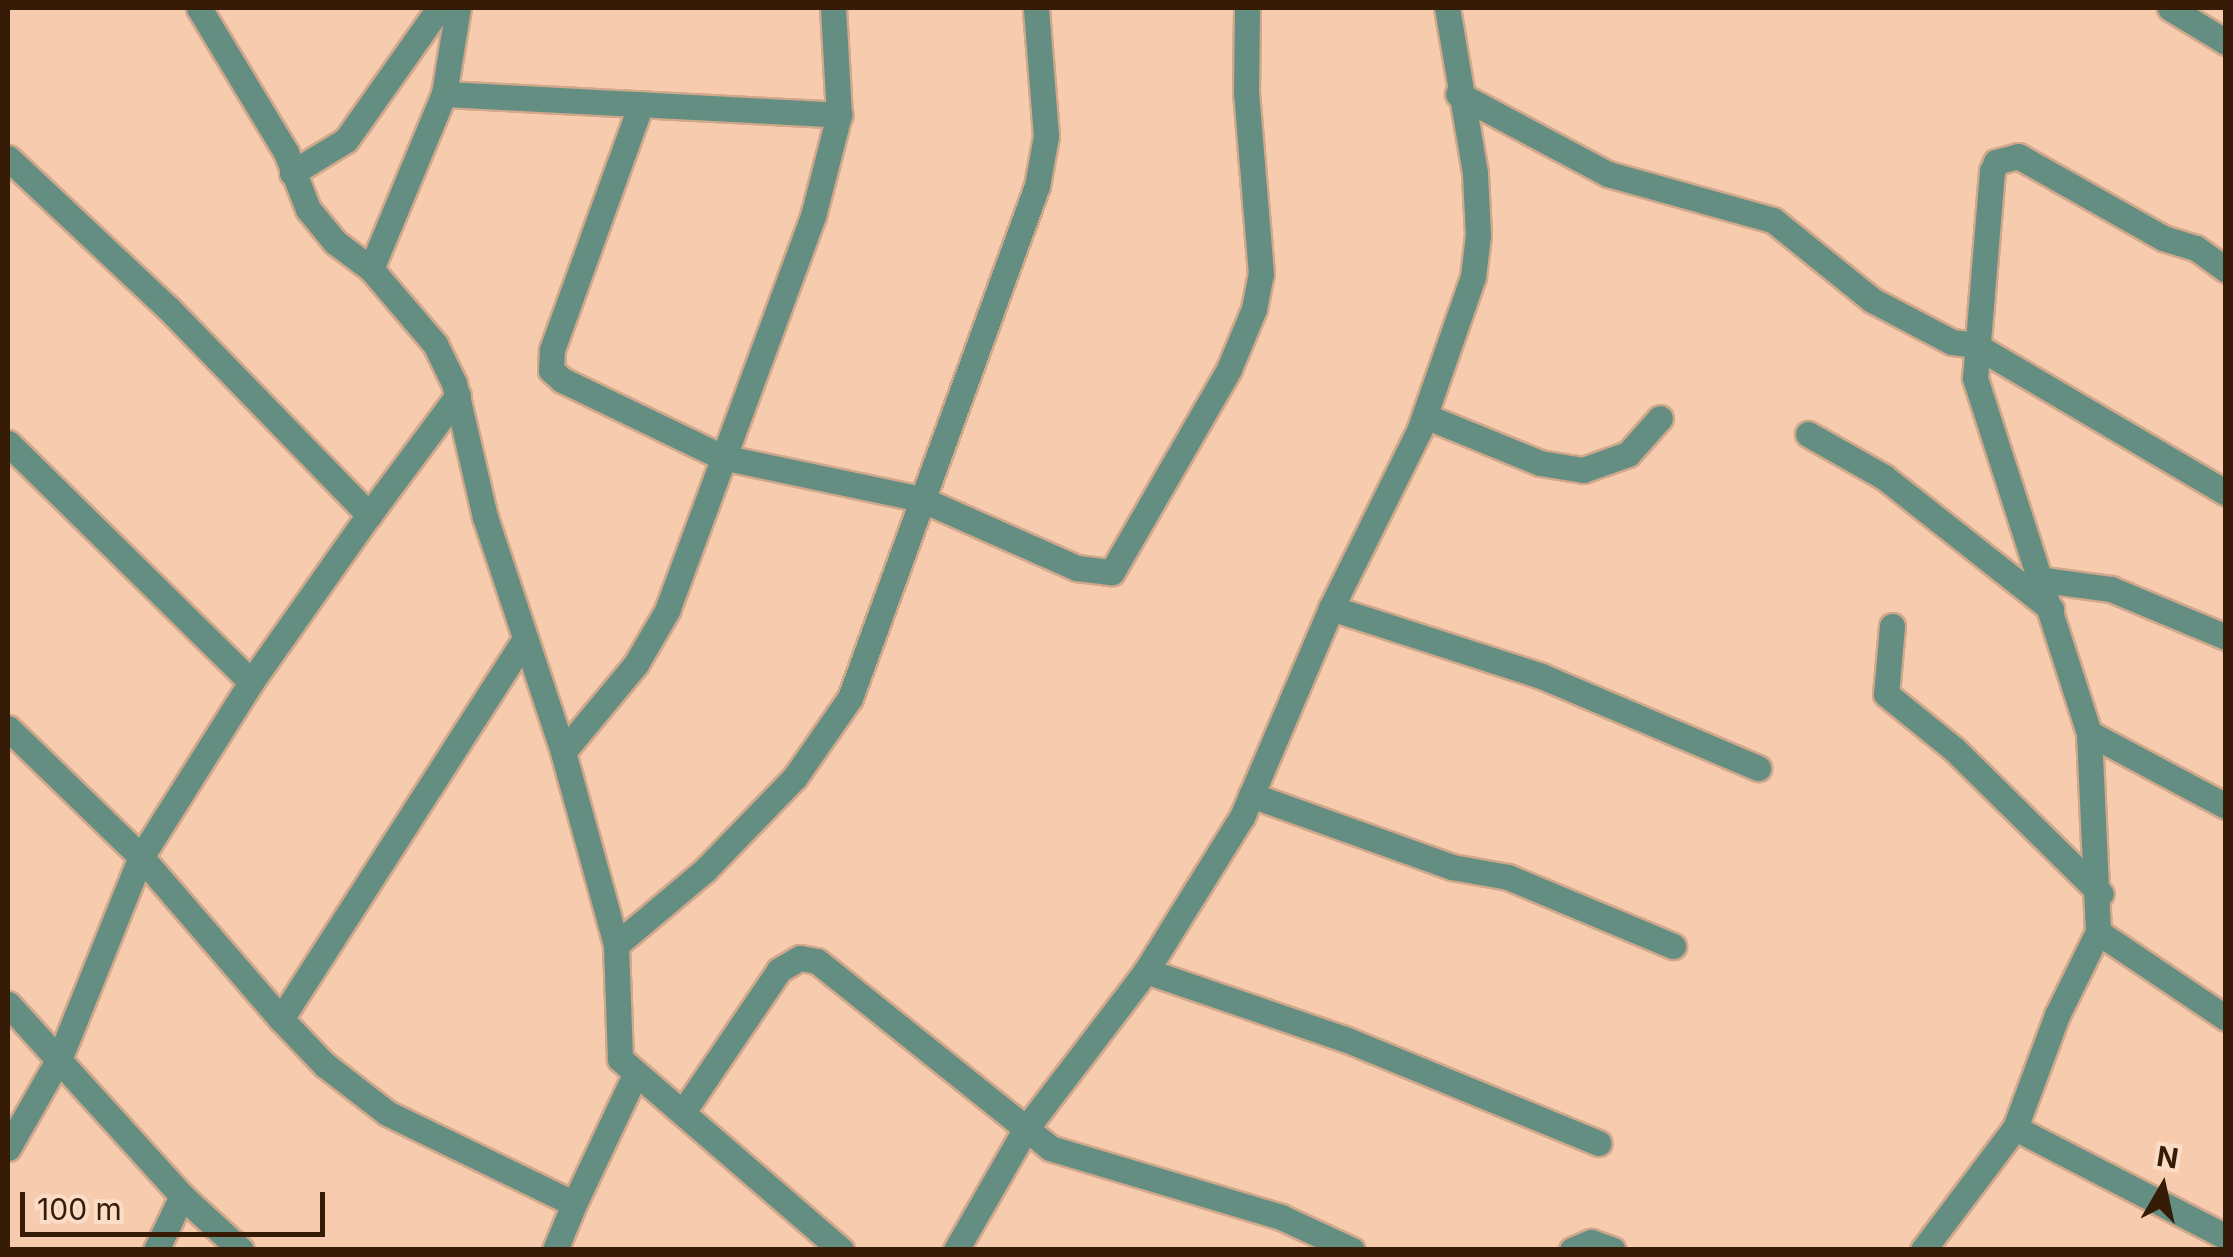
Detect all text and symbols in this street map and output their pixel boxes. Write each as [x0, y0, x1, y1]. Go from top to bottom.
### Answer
north arrow [2113, 1137, 2213, 1237]
text: N [2154, 1139, 2181, 1176]
scale bar [25, 1172, 330, 1234]
text: 100 m [37, 1191, 122, 1227]

